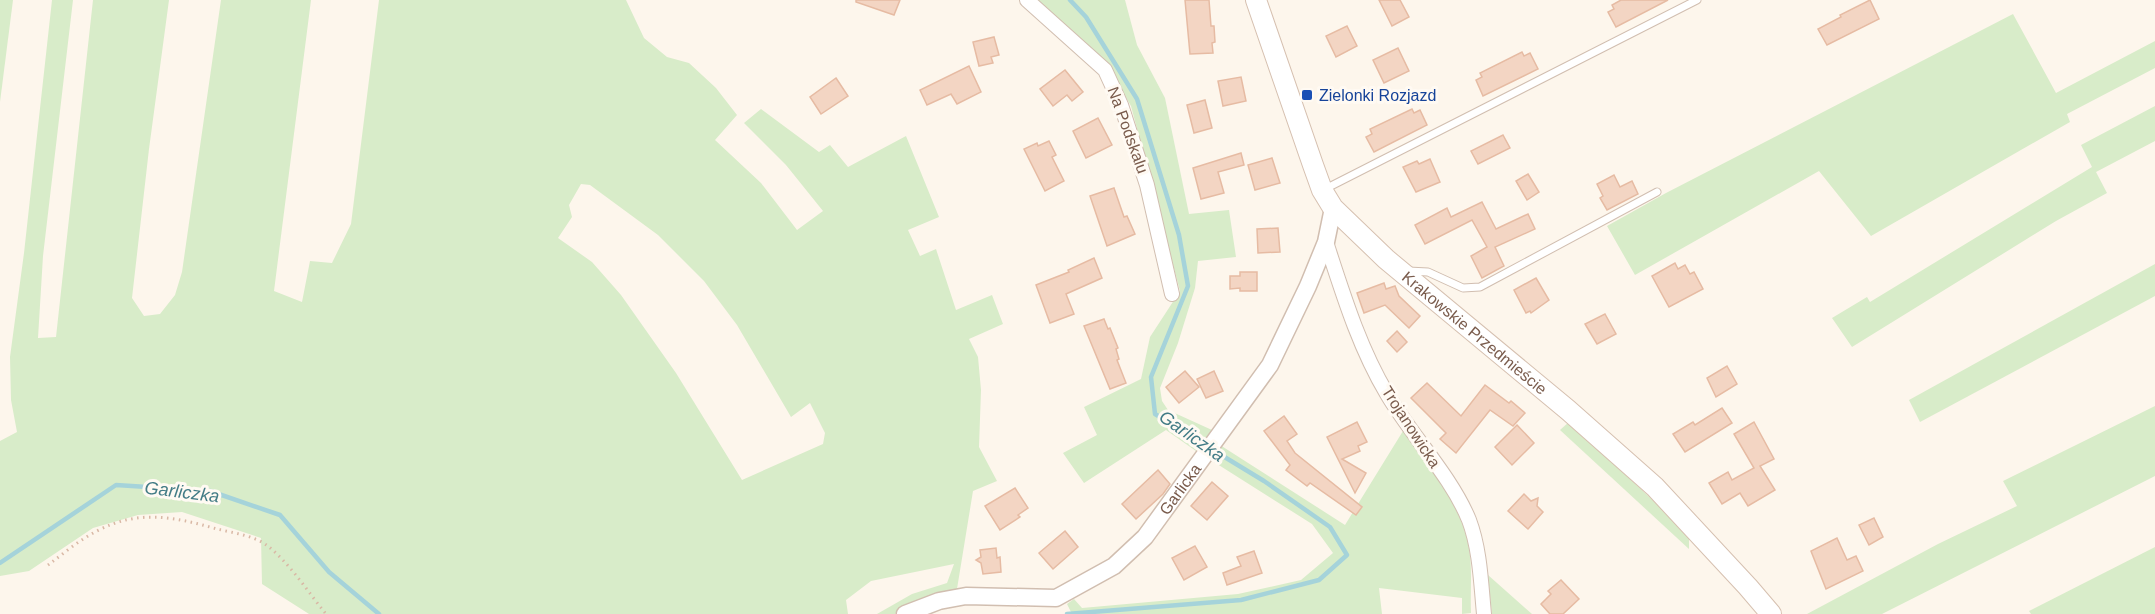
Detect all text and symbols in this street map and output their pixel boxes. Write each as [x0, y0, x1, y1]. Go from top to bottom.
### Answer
street label: Na Podskalu [1104, 84, 1152, 176]
place label: Zielonki Rozjazd [1319, 87, 1436, 104]
marker: Zielonki Rozjazd [1300, 88, 1314, 102]
street label: Krakowskie Przedmieście [1399, 268, 1550, 397]
street label: Trojanowicka [1378, 383, 1444, 471]
water label: Garliczka [1156, 406, 1228, 466]
street label: Garlicka [1156, 460, 1204, 518]
water label: Garliczka [144, 478, 220, 506]

